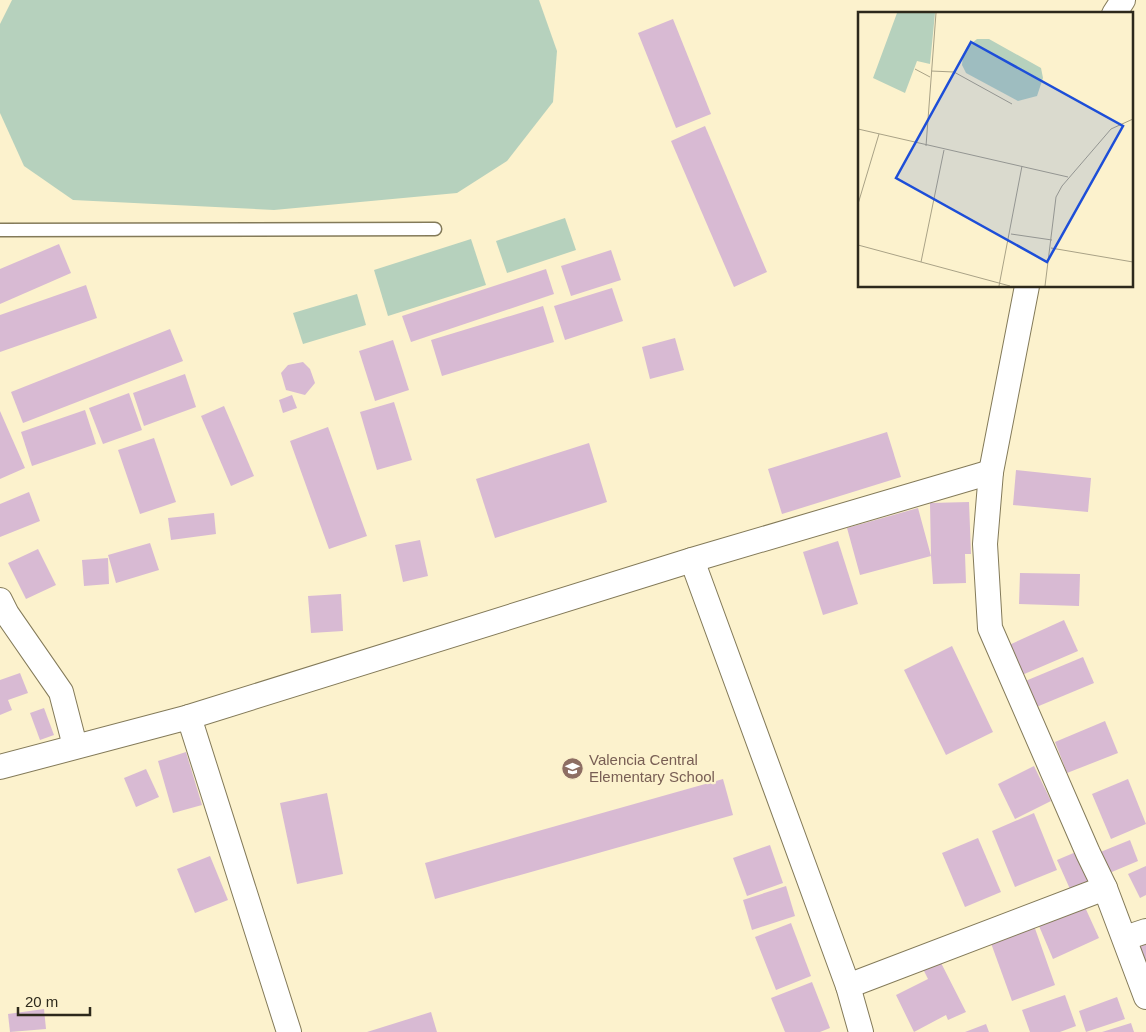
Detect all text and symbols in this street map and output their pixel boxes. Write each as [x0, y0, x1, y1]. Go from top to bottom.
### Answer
inset map [858, 12, 1134, 288]
place label: Valencia Central Elementary School [589, 751, 715, 785]
school or university icon: Valencia Central Elementary School [561, 756, 585, 780]
scale bar [18, 984, 90, 1016]
text: 20 m [25, 993, 58, 1010]

